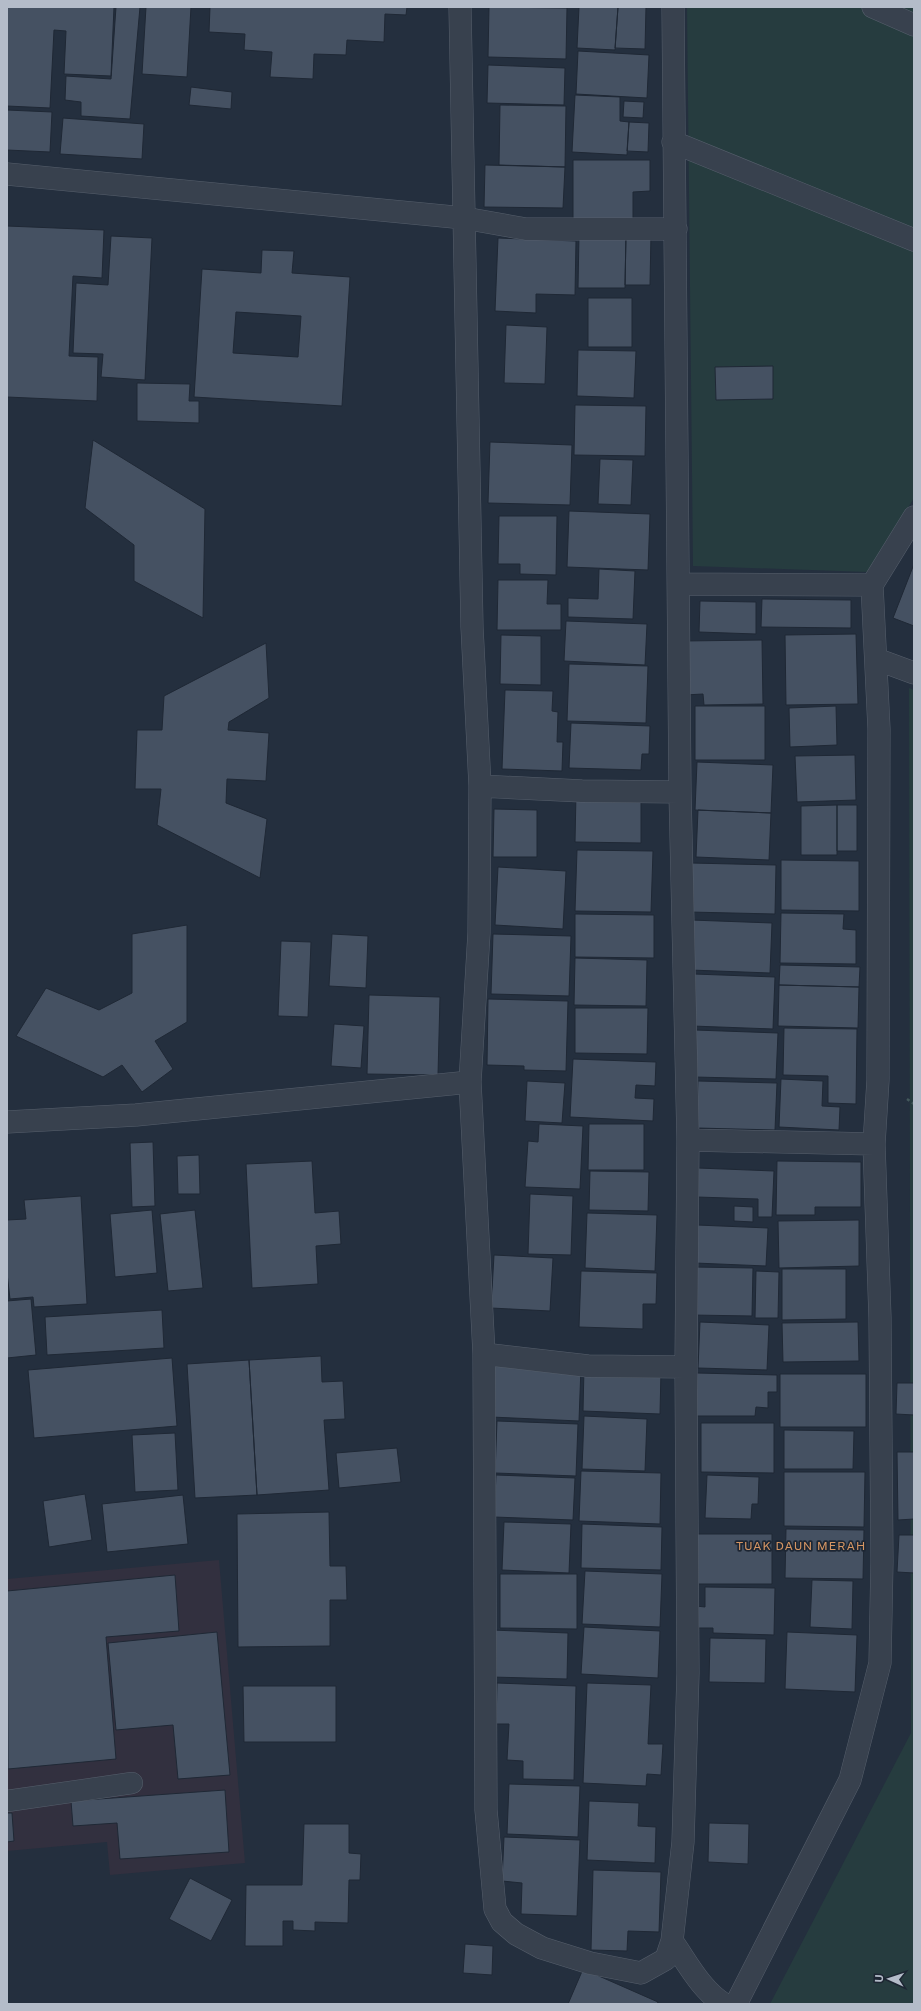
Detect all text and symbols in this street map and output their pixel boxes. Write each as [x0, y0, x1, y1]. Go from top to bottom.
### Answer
district label: TUAK DAUN MERAH [736, 1539, 866, 1553]
north arrow [869, 1959, 909, 1999]
text: U [873, 1974, 885, 1983]

